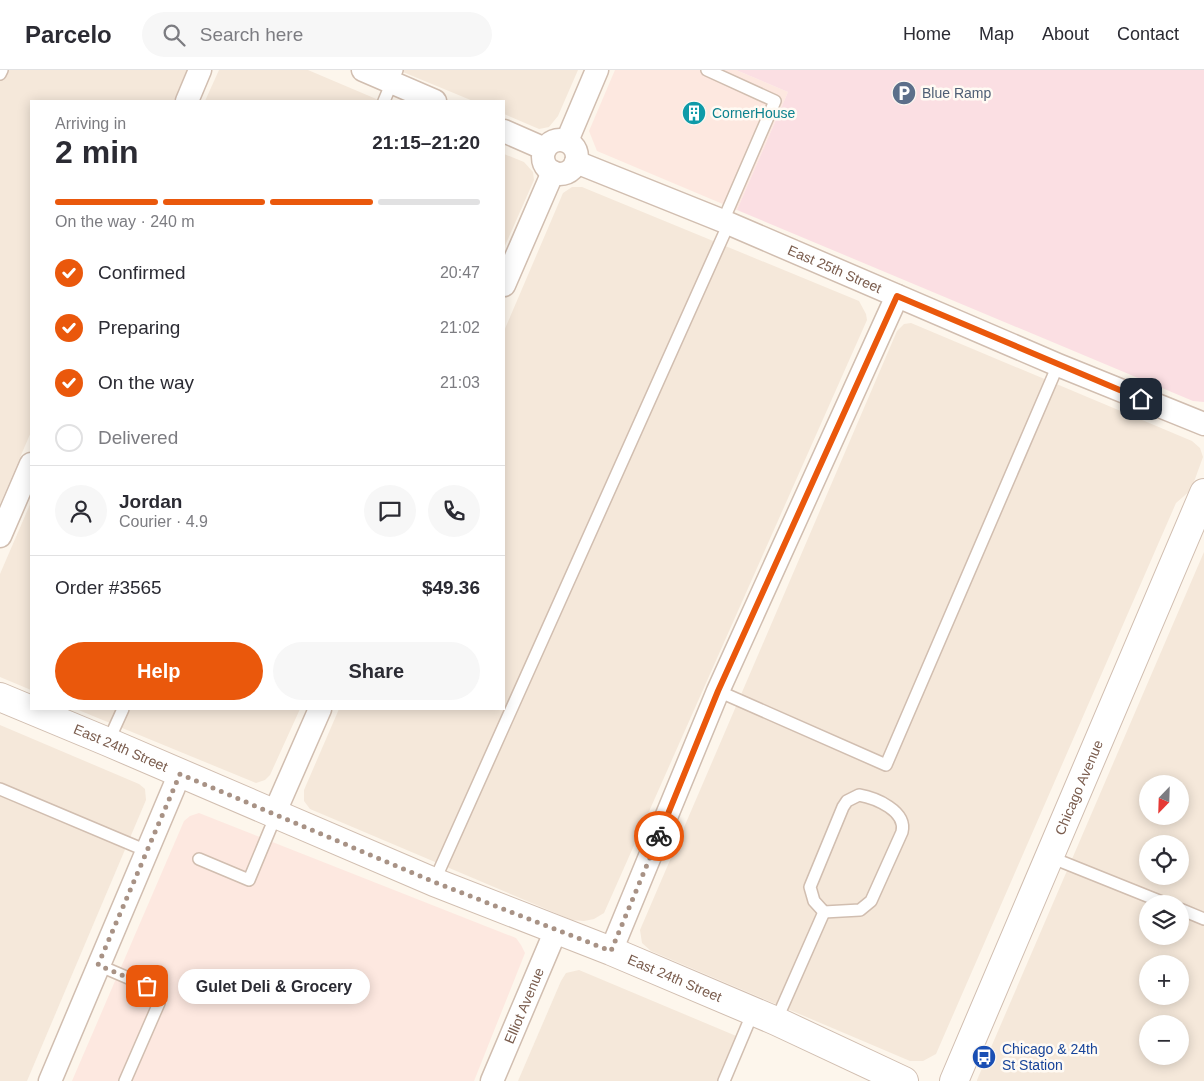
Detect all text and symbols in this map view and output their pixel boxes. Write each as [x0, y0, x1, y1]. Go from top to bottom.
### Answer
search box [142, 12, 492, 57]
text: Parcelo [25, 21, 112, 48]
icon: search [160, 21, 188, 49]
text: Search here [200, 24, 303, 45]
text: Home [903, 24, 951, 44]
text: Map [979, 24, 1014, 44]
text: About [1042, 24, 1089, 44]
text: Contact [1117, 24, 1179, 44]
parking icon: Blue Ramp [891, 80, 917, 106]
place label: Blue Ramp [922, 85, 991, 101]
building icon: CornerHouse [681, 100, 707, 126]
place label: CornerHouse [712, 105, 795, 121]
text: Arriving in [55, 115, 126, 132]
text: 21:15–21:20 [372, 132, 480, 153]
text: 2 min [55, 134, 139, 170]
text: On the way · 240 m [55, 213, 195, 230]
street label: East 25th Street [785, 242, 884, 296]
icon: check [55, 259, 83, 287]
text: Confirmed [98, 262, 186, 283]
text: 20:47 [440, 264, 480, 281]
icon: check [55, 314, 83, 342]
text: Preparing [98, 317, 180, 338]
text: 21:02 [440, 319, 480, 336]
icon: check [55, 369, 83, 397]
text: On the way [98, 372, 194, 393]
text: 21:03 [440, 374, 480, 391]
pin [1120, 378, 1162, 420]
icon: home [1127, 385, 1155, 413]
text: Delivered [98, 427, 178, 448]
button: person [55, 485, 107, 537]
button: chat [364, 485, 416, 537]
button: phone [428, 485, 480, 537]
text: Jordan [119, 491, 182, 512]
text: Courier · 4.9 [119, 513, 208, 530]
text: Order #3565 [55, 577, 162, 598]
text: $49.36 [422, 577, 480, 598]
button: Help [55, 642, 263, 700]
button: Share [273, 642, 480, 700]
street label: East 24th Street [71, 721, 170, 775]
street label: Chicago Avenue [1052, 737, 1106, 837]
north arrow [1139, 775, 1189, 825]
map controls [1139, 775, 1189, 1065]
courier [634, 811, 684, 861]
icon: bike [645, 822, 673, 850]
button: locate [1139, 835, 1189, 885]
button: layers [1139, 895, 1189, 945]
street label: East 24th Street [625, 951, 724, 1005]
button: + [1139, 955, 1189, 1005]
pin [126, 965, 168, 1007]
street label: Elliot Avenue [501, 965, 547, 1046]
callout: Gulet Deli & Grocery [177, 968, 370, 1004]
icon: bag [133, 972, 161, 1000]
text: Gulet Deli & Grocery [196, 978, 352, 995]
button: − [1139, 1015, 1189, 1065]
place label: Chicago & 24th St Station [1002, 1041, 1098, 1073]
bus stop icon: Chicago & 24th St Station [971, 1044, 997, 1070]

